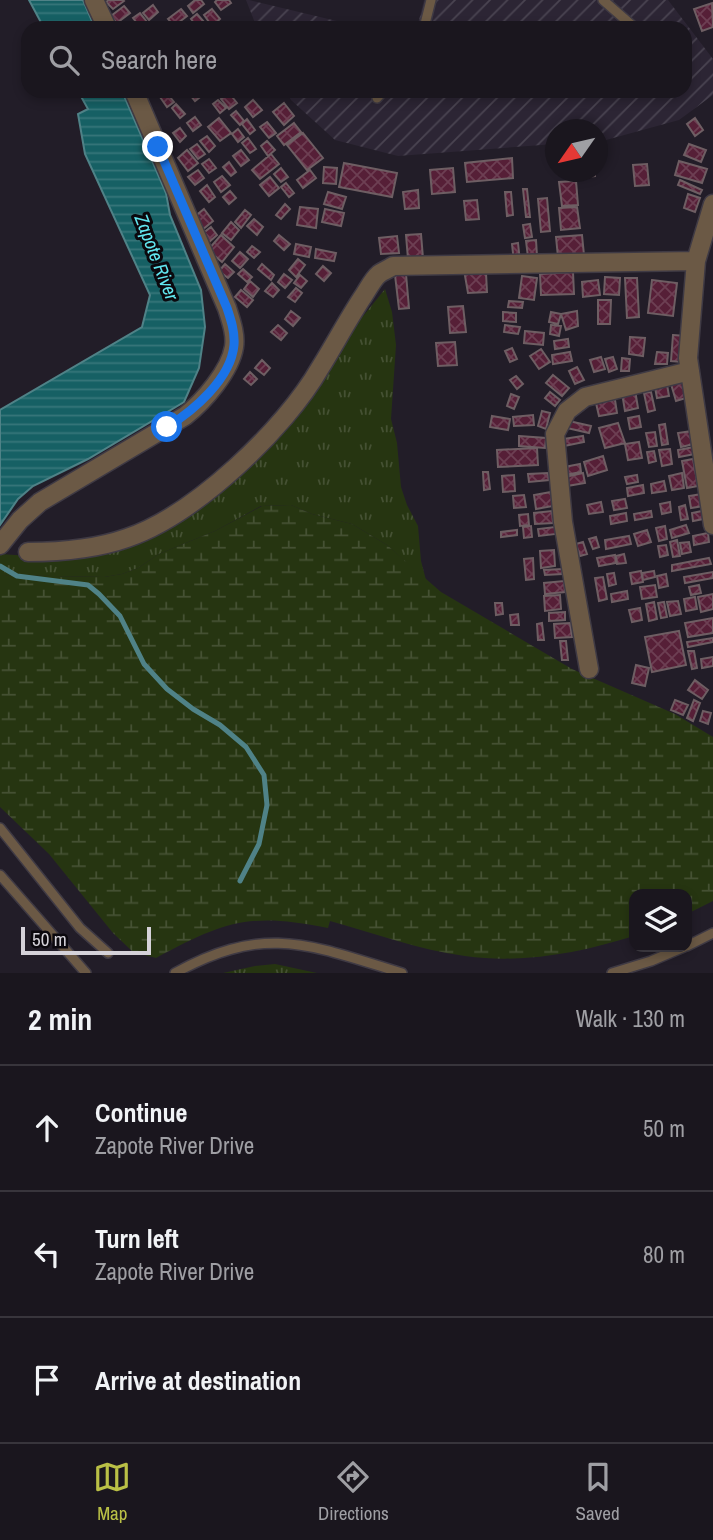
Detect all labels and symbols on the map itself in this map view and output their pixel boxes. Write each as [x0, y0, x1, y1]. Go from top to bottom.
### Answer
north arrow [545, 119, 608, 182]
route end [142, 131, 173, 162]
water label: Zapote River [128, 209, 186, 304]
route start [151, 411, 182, 442]
scale bar [21, 924, 150, 956]

